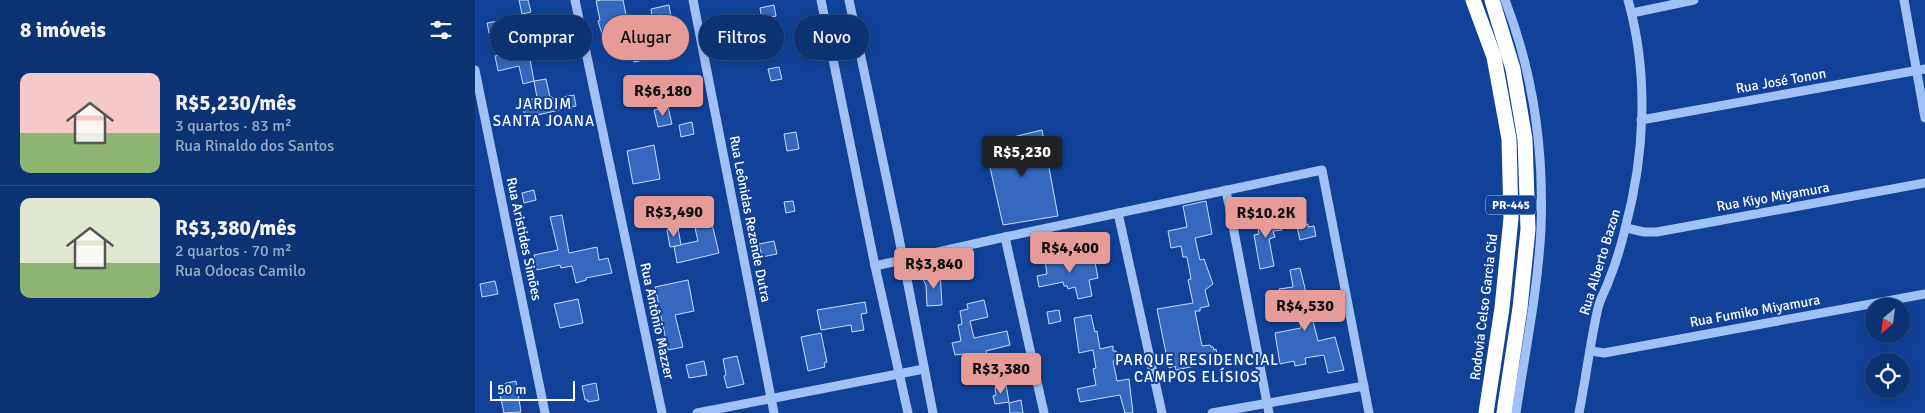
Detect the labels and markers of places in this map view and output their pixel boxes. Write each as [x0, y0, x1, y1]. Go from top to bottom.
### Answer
pin: R$6,180 [617, 74, 709, 117]
pin: R$5,230 [976, 136, 1068, 178]
pin: R$3,490 [628, 196, 720, 238]
pin: R$10.2K [1220, 196, 1312, 239]
pin: R$4,400 [1024, 232, 1116, 274]
pin: R$3,840 [888, 248, 980, 290]
pin: R$4,530 [1259, 290, 1351, 332]
pin: R$3,380 [955, 352, 1047, 395]

